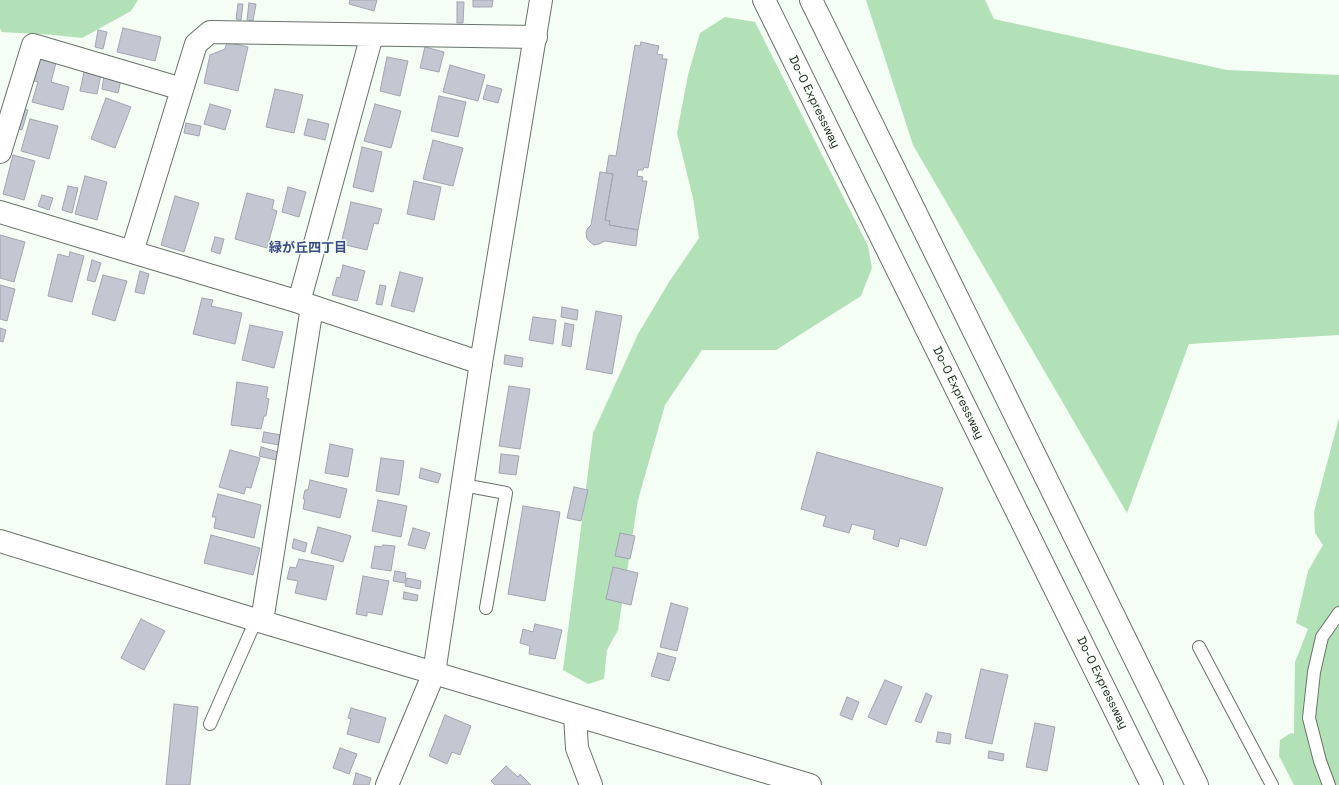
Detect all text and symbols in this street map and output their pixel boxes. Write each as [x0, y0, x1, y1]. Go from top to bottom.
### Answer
street label: Do-O Expressway [785, 53, 843, 151]
district label: 緑が丘四丁目 [269, 240, 347, 256]
street label: Do-O Expressway [929, 344, 987, 442]
street label: Do-O Expressway [1073, 634, 1131, 732]

